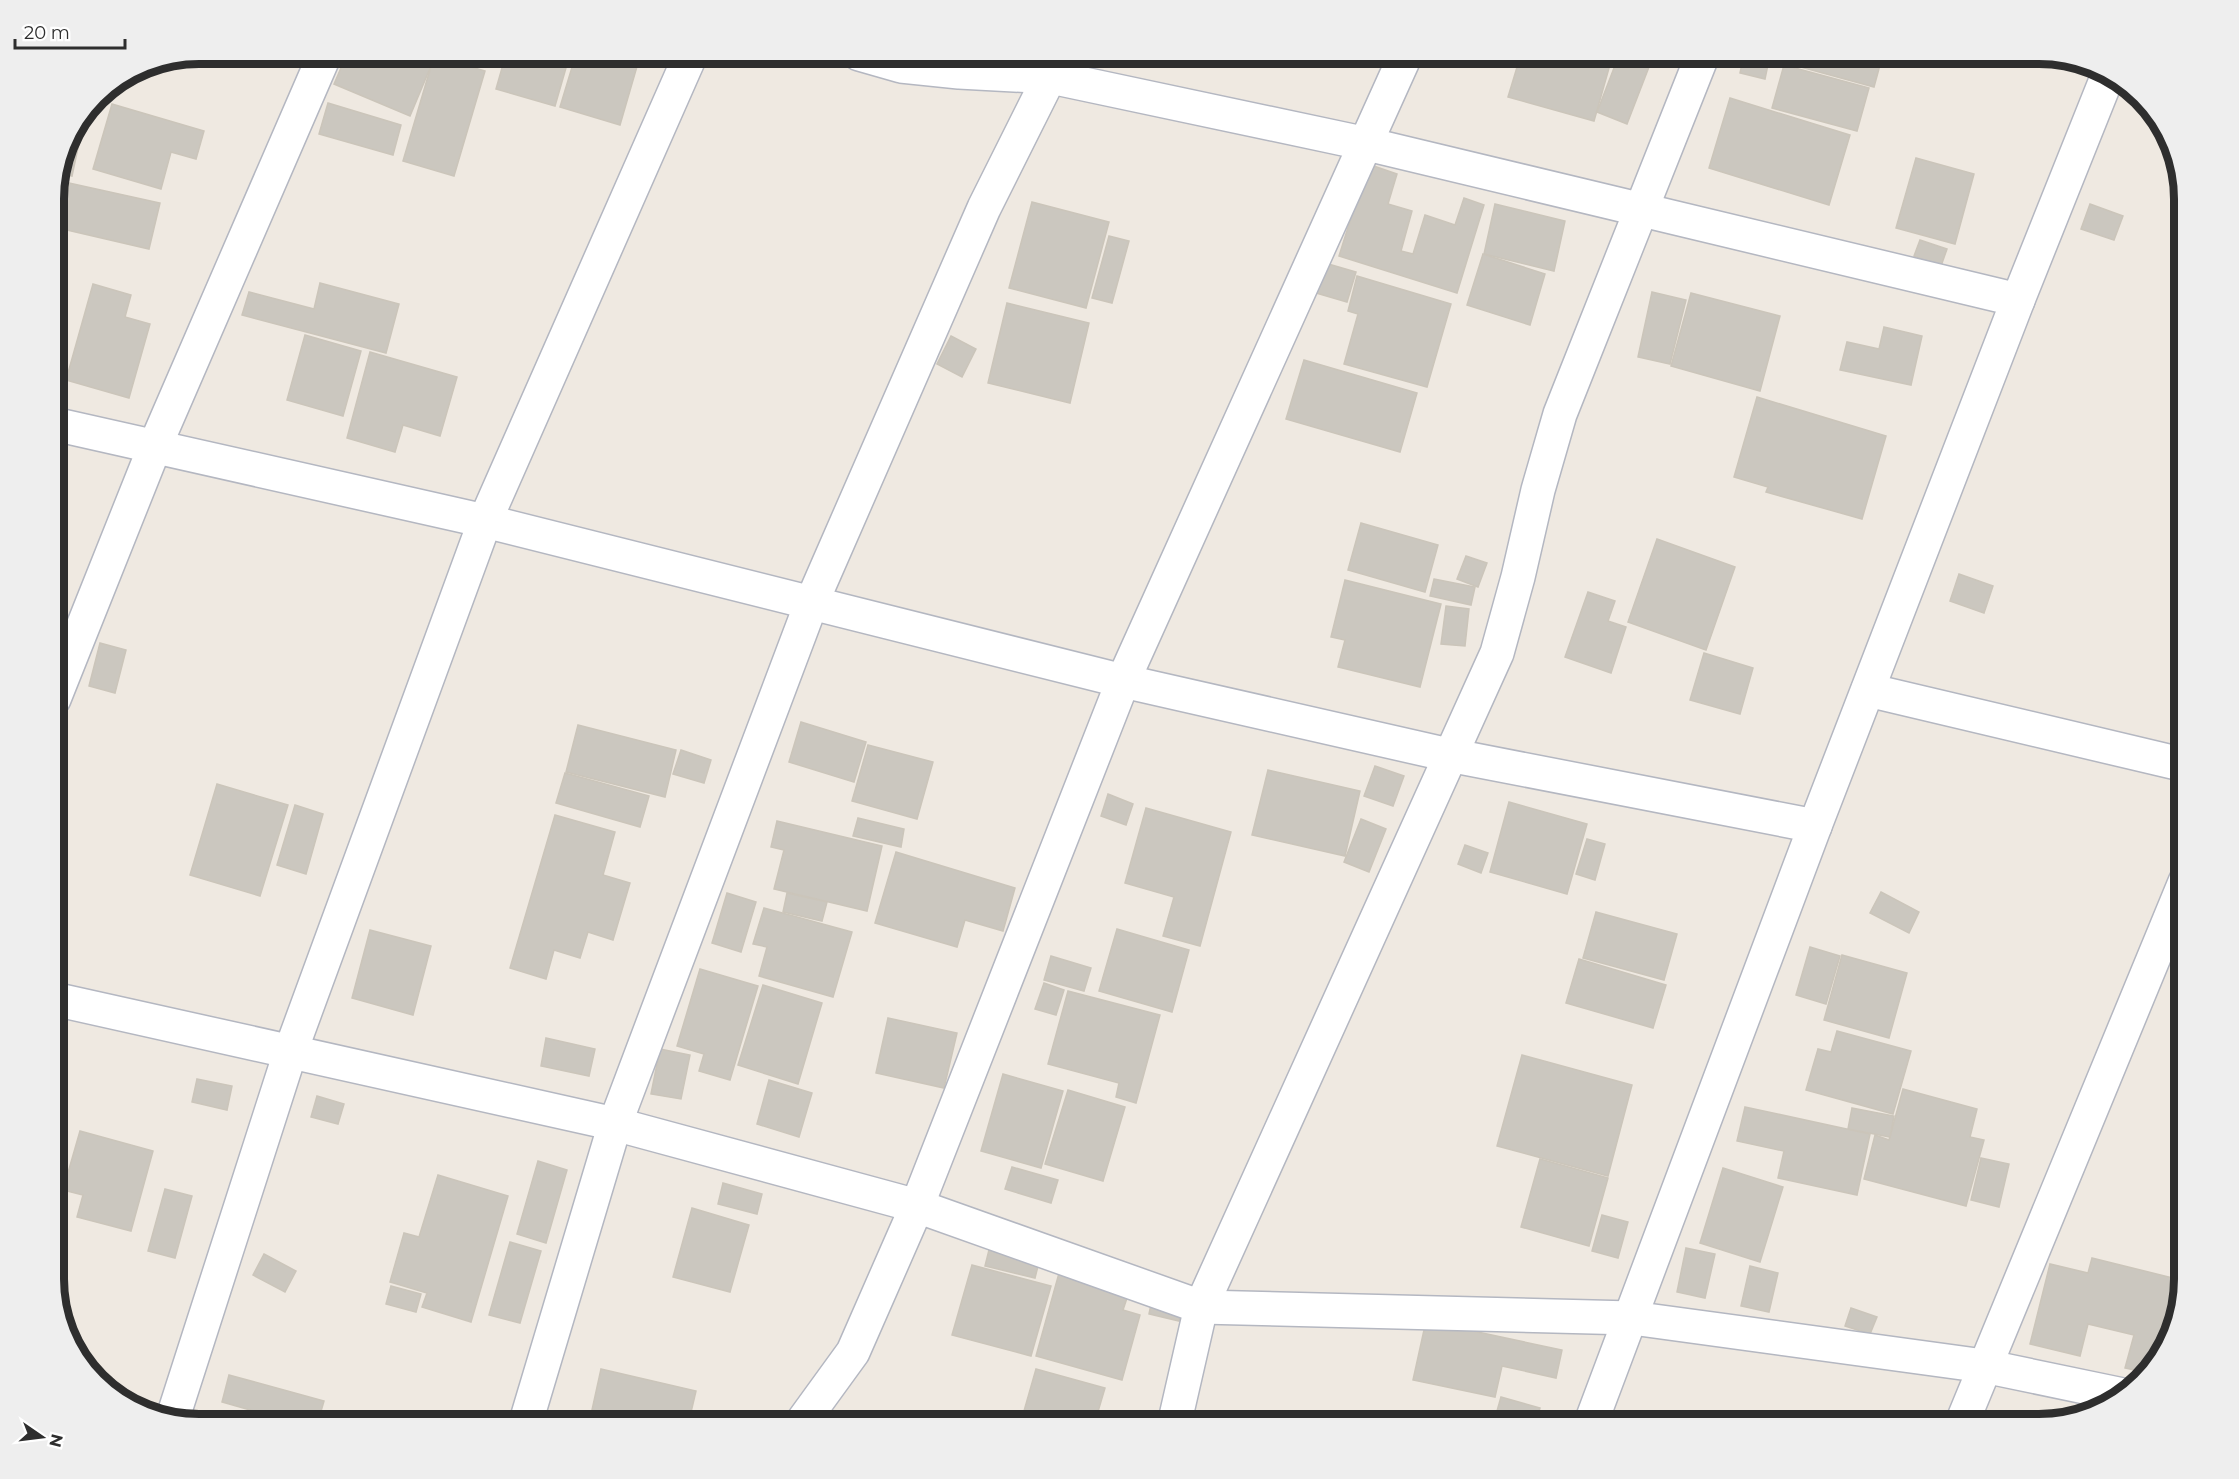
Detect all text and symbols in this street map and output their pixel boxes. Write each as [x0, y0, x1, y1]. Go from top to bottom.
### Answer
scale bar [15, 12, 124, 50]
text: 20 m [24, 22, 70, 44]
north arrow [12, 1407, 72, 1467]
text: N [45, 1432, 67, 1449]

